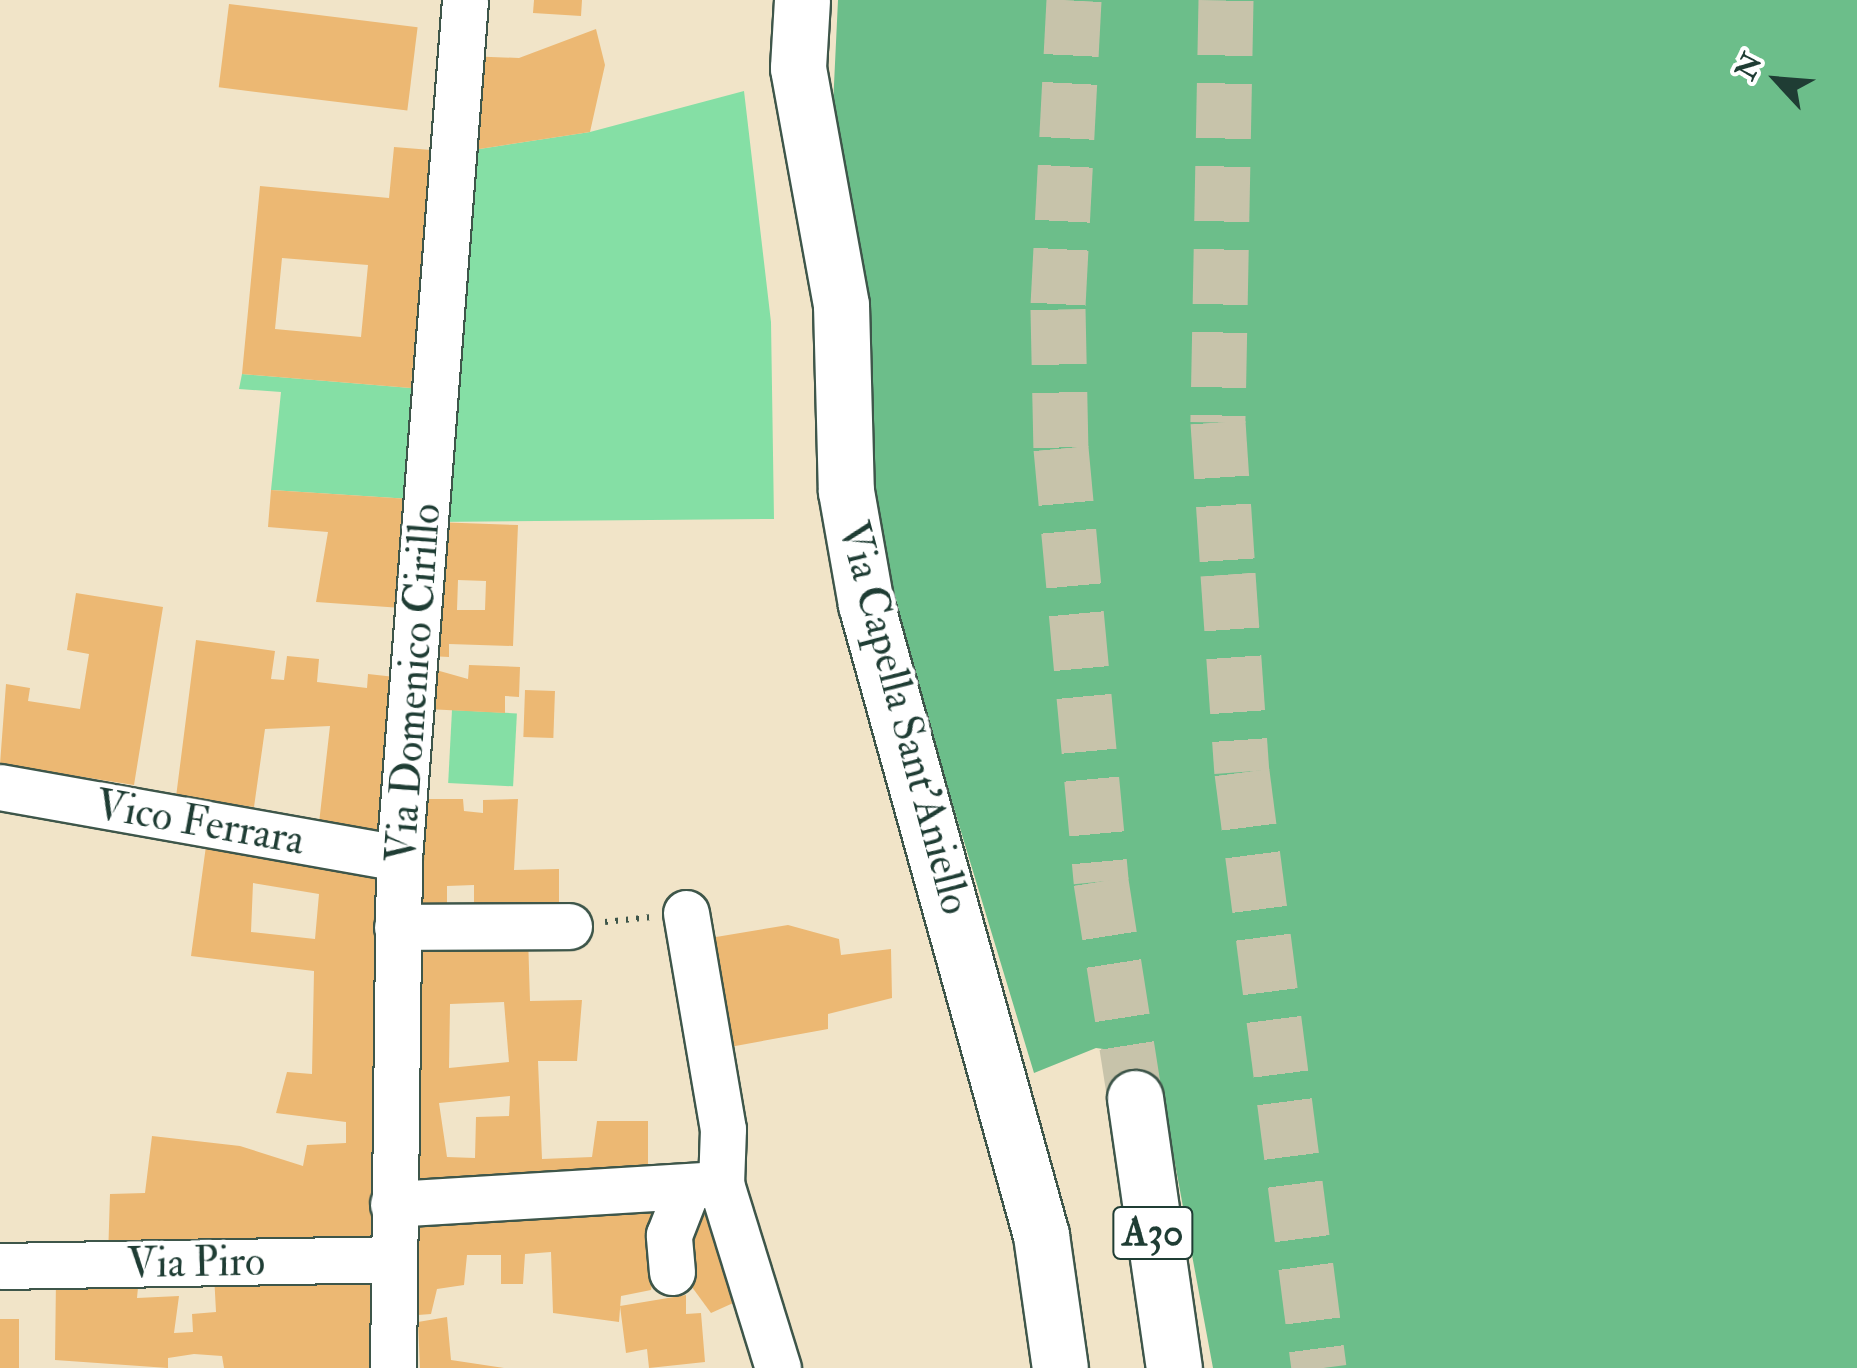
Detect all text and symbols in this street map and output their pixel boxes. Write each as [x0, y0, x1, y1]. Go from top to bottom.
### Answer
north arrow [1727, 30, 1827, 130]
text: N [1728, 48, 1771, 86]
street label: Via Domenico Cirillo [376, 502, 452, 864]
street label: Via Capella Sant'Aniello [827, 516, 981, 920]
street label: Vico Ferrara [92, 780, 308, 866]
road number: A30 [1110, 1198, 1196, 1268]
street label: Via Piro [127, 1237, 265, 1289]

